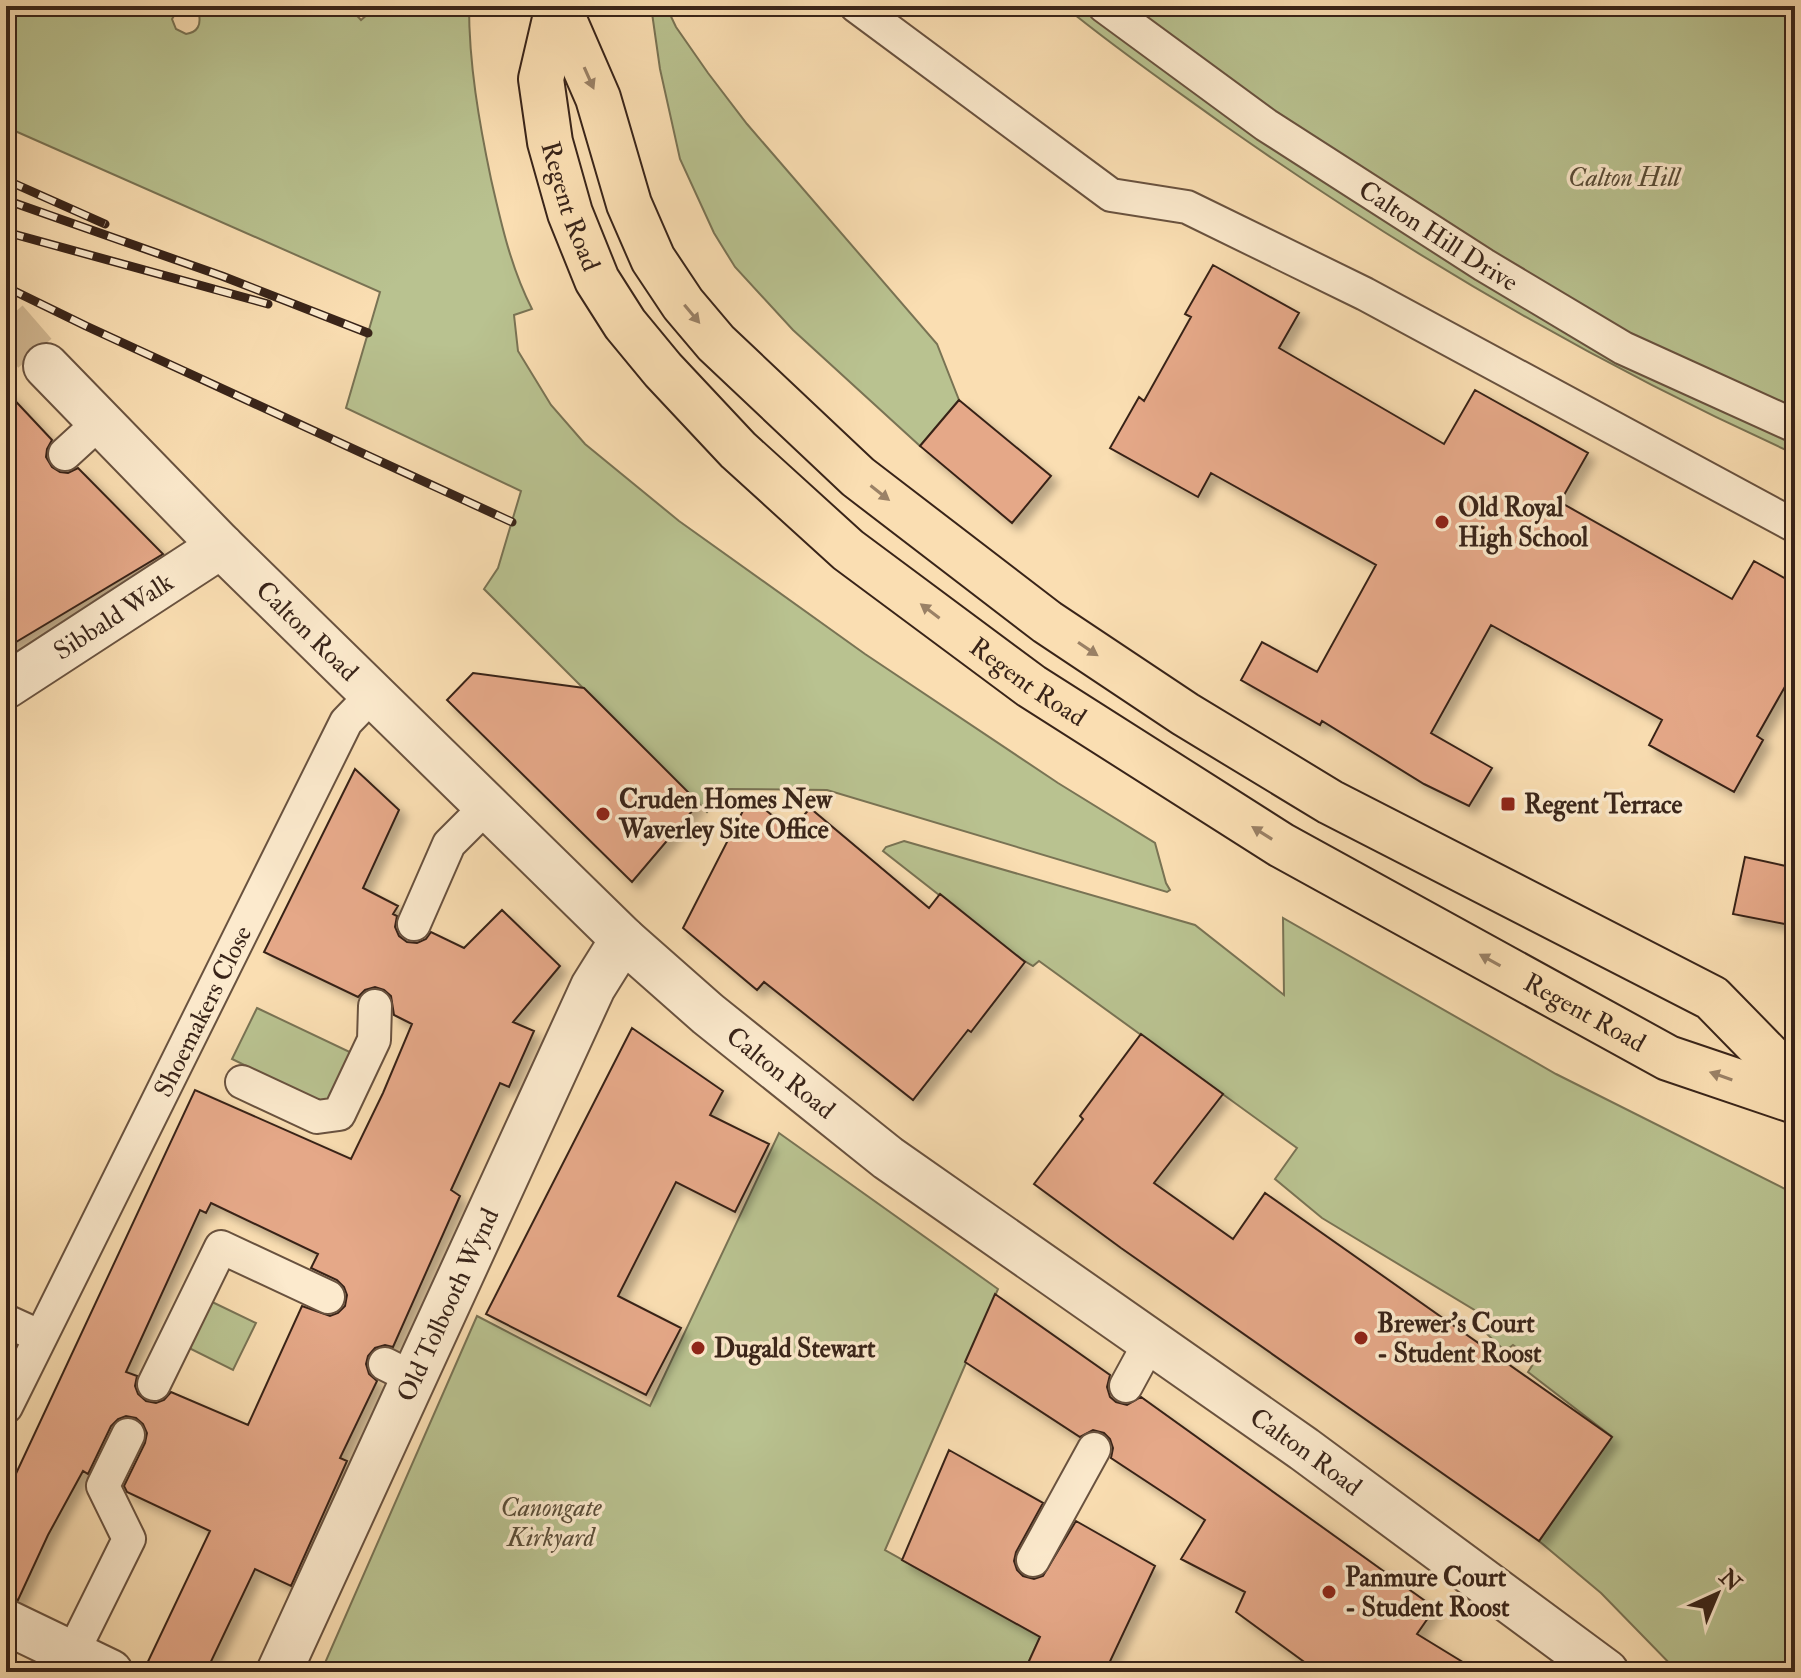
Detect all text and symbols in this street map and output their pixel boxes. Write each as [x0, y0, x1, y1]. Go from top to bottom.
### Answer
one-way arrow [583, 66, 596, 90]
street label: Regent Road [534, 138, 607, 276]
park label: Calton Hill [1568, 162, 1682, 194]
street label: Calton Hill Drive [1353, 174, 1524, 299]
one-way arrow [683, 304, 700, 324]
one-way arrow [870, 485, 890, 501]
place label: Old Royal High School [1458, 492, 1589, 555]
marker: Old Royal High School [1433, 513, 1451, 531]
street label: Sibbald Walk [48, 566, 180, 668]
street label: Calton Road [249, 574, 365, 688]
one-way arrow [919, 603, 941, 619]
street label: Regent Road [963, 631, 1092, 734]
one-way arrow [1077, 641, 1098, 656]
place label: Cruden Homes New Waverley Site Office [618, 784, 833, 847]
place label: Regent Terrace [1524, 789, 1683, 822]
marker: Regent Terrace [1499, 795, 1517, 813]
marker: Cruden Homes New Waverley Site Office [594, 805, 612, 823]
one-way arrow [1251, 827, 1273, 841]
street label: Shoemakers Close [147, 920, 259, 1103]
one-way arrow [1478, 953, 1501, 966]
street label: Regent Road [1518, 967, 1651, 1060]
street label: Calton Road [719, 1020, 841, 1126]
one-way arrow [1709, 1069, 1733, 1081]
street label: Old Tolbooth Wynd [390, 1203, 506, 1407]
place label: Brewer’s Court - Student Roost [1377, 1308, 1542, 1370]
marker: Brewer’s Court - Student Roost [1352, 1329, 1370, 1347]
place label: Dugald Stewart [714, 1333, 876, 1366]
marker: Dugald Stewart [689, 1339, 707, 1357]
street label: Calton Road [1244, 1401, 1368, 1503]
park label: Canongate Kirkyard [500, 1492, 602, 1554]
north arrow [1677, 1554, 1757, 1634]
place label: Panmure Court - Student Roost [1345, 1562, 1510, 1624]
text: N [1713, 1563, 1747, 1597]
marker: Panmure Court - Student Roost [1320, 1583, 1338, 1601]

